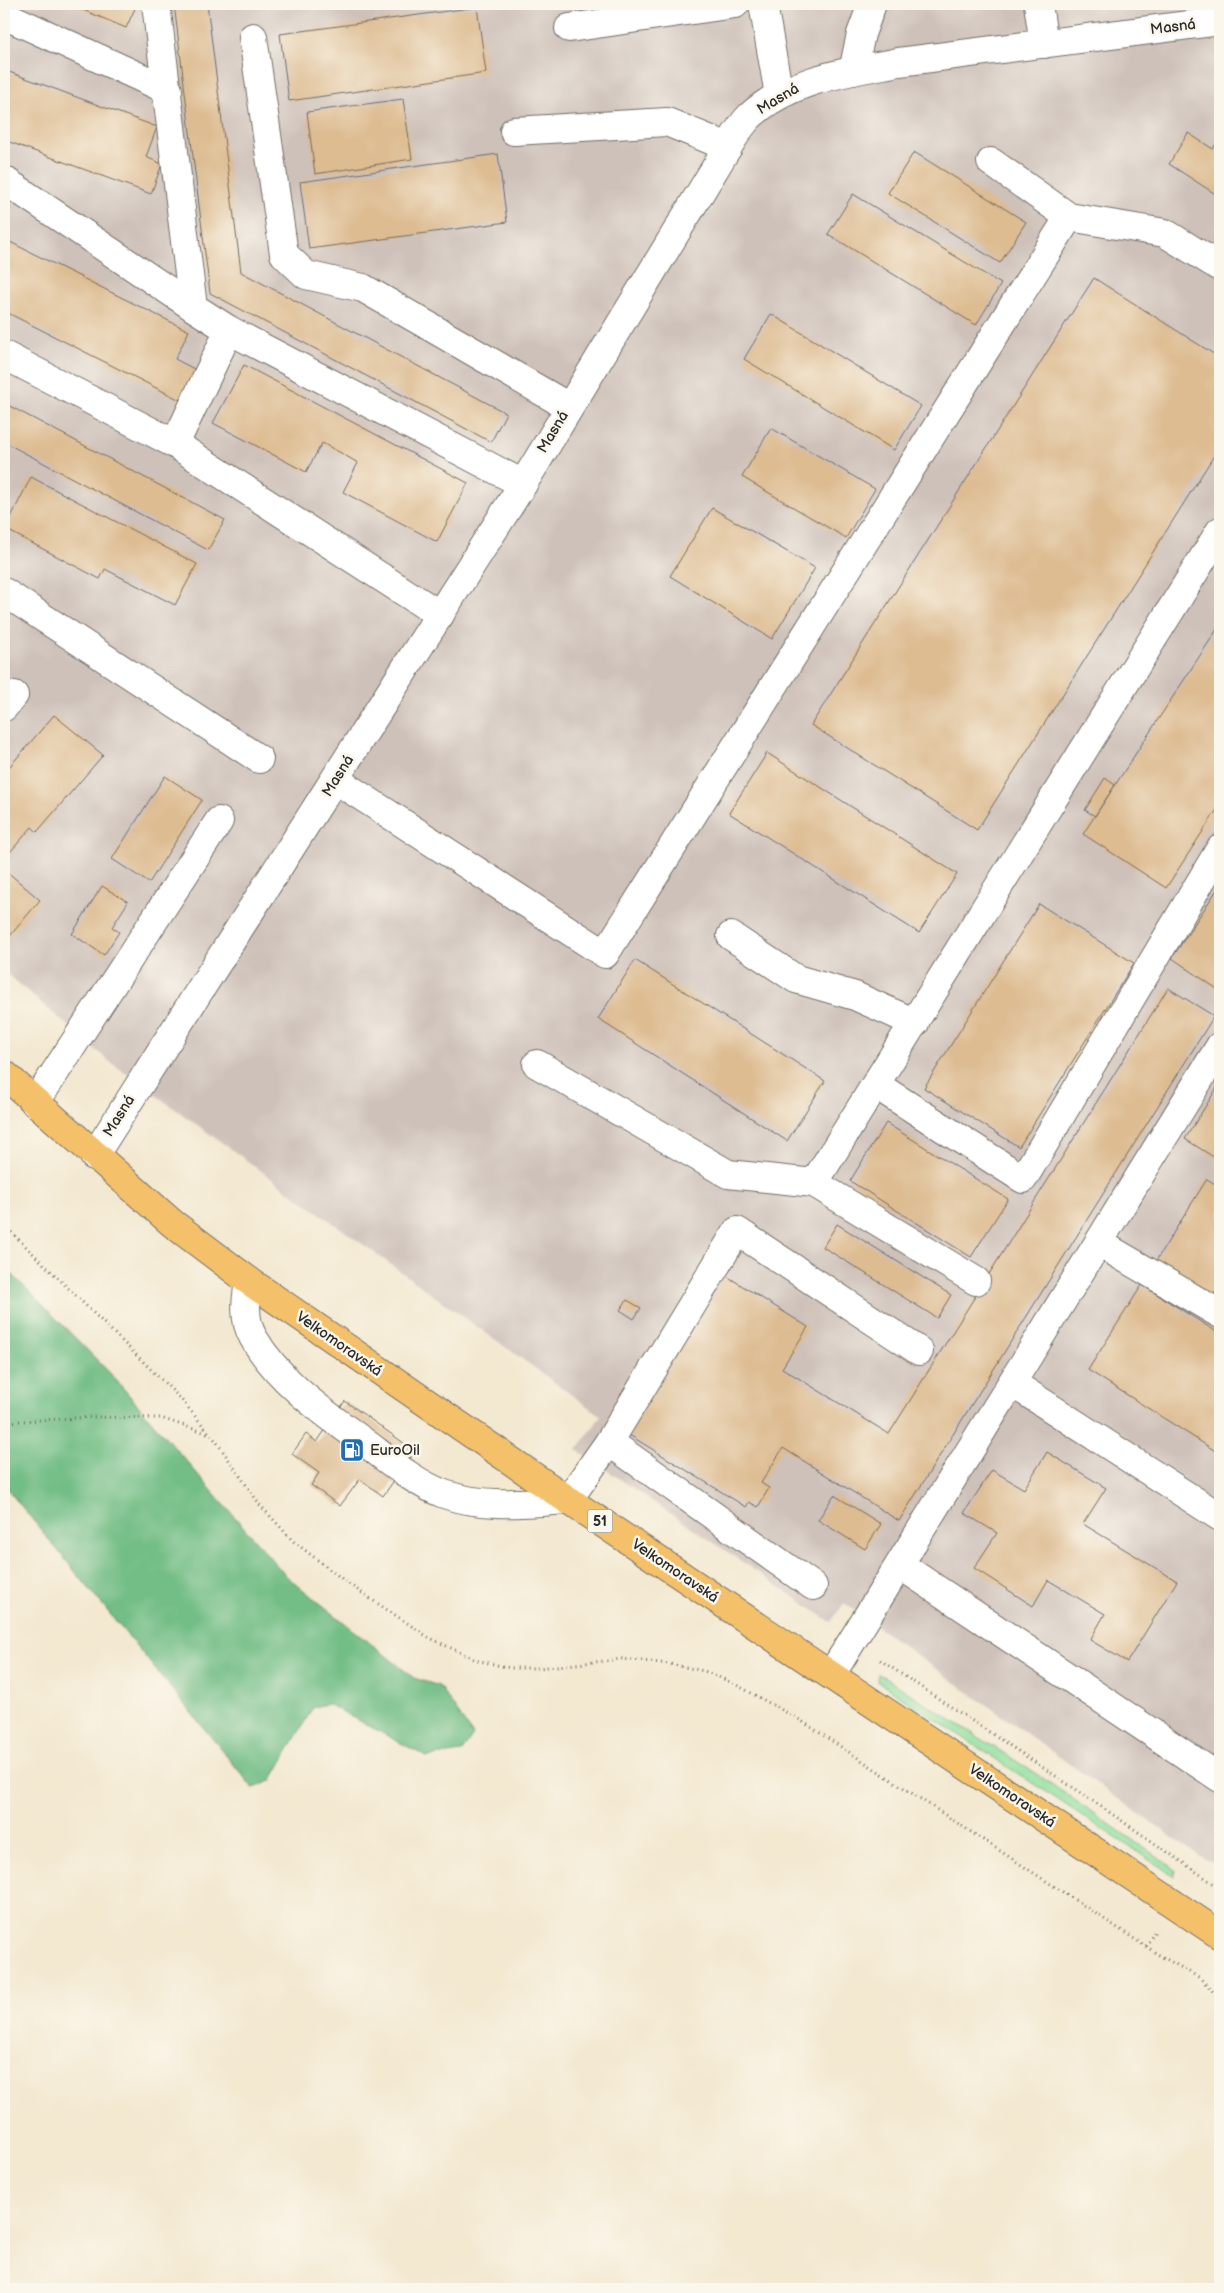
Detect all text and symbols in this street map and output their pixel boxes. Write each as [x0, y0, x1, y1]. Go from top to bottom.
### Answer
street label: Masná [1149, 15, 1197, 39]
street label: Masná [753, 79, 803, 119]
street label: Masná [533, 407, 573, 457]
street label: Masná [318, 752, 358, 800]
street label: Masná [99, 1092, 139, 1140]
street label: Velkomoravská [292, 1307, 386, 1381]
fuel station icon: EuroOil [339, 1437, 365, 1463]
place label: EuroOil [370, 1441, 420, 1460]
road number: 51 [588, 1510, 612, 1532]
street label: Velkomoravská [628, 1535, 722, 1607]
street label: Velkomoravská [965, 1760, 1059, 1832]

